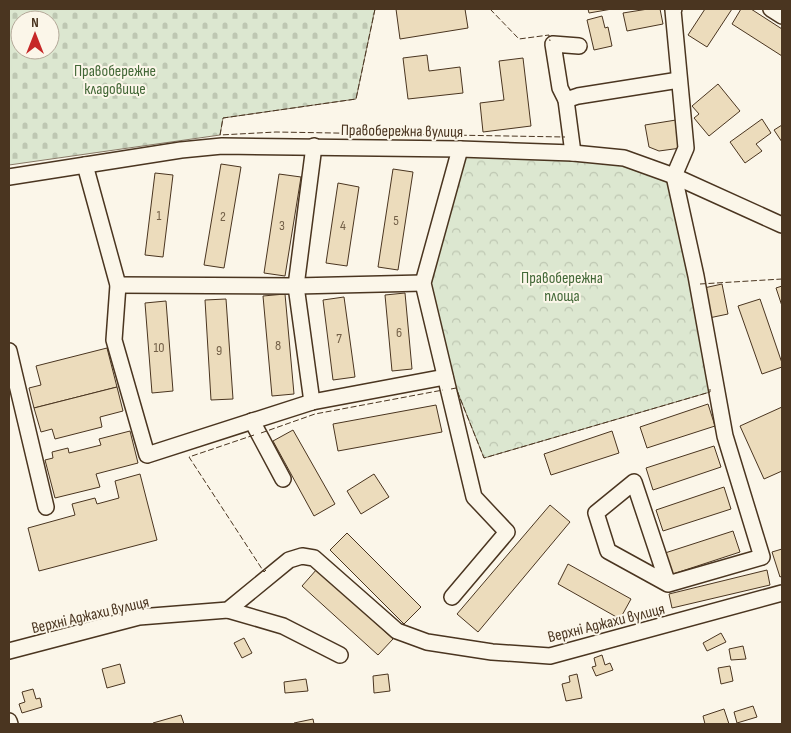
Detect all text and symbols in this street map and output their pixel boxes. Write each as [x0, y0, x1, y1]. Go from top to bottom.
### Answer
north arrow [10, 10, 60, 60]
text: N [31, 14, 39, 31]
park label: Правобережне кладовище [74, 62, 156, 99]
street label: Правобережна вулиця [341, 121, 463, 142]
house number: 1 [157, 207, 162, 224]
house number: 2 [220, 208, 226, 225]
house number: 5 [393, 212, 399, 229]
house number: 3 [279, 217, 285, 234]
house number: 4 [340, 217, 346, 234]
park label: Правобережна площа [521, 269, 603, 306]
house number: 6 [396, 324, 402, 341]
house number: 7 [336, 330, 342, 347]
house number: 8 [275, 337, 281, 354]
house number: 10 [153, 339, 165, 356]
house number: 9 [216, 342, 222, 359]
street label: Верхні Аджахи вулиця [30, 593, 151, 638]
street label: Верхні Аджахи вулиця [546, 600, 667, 647]

